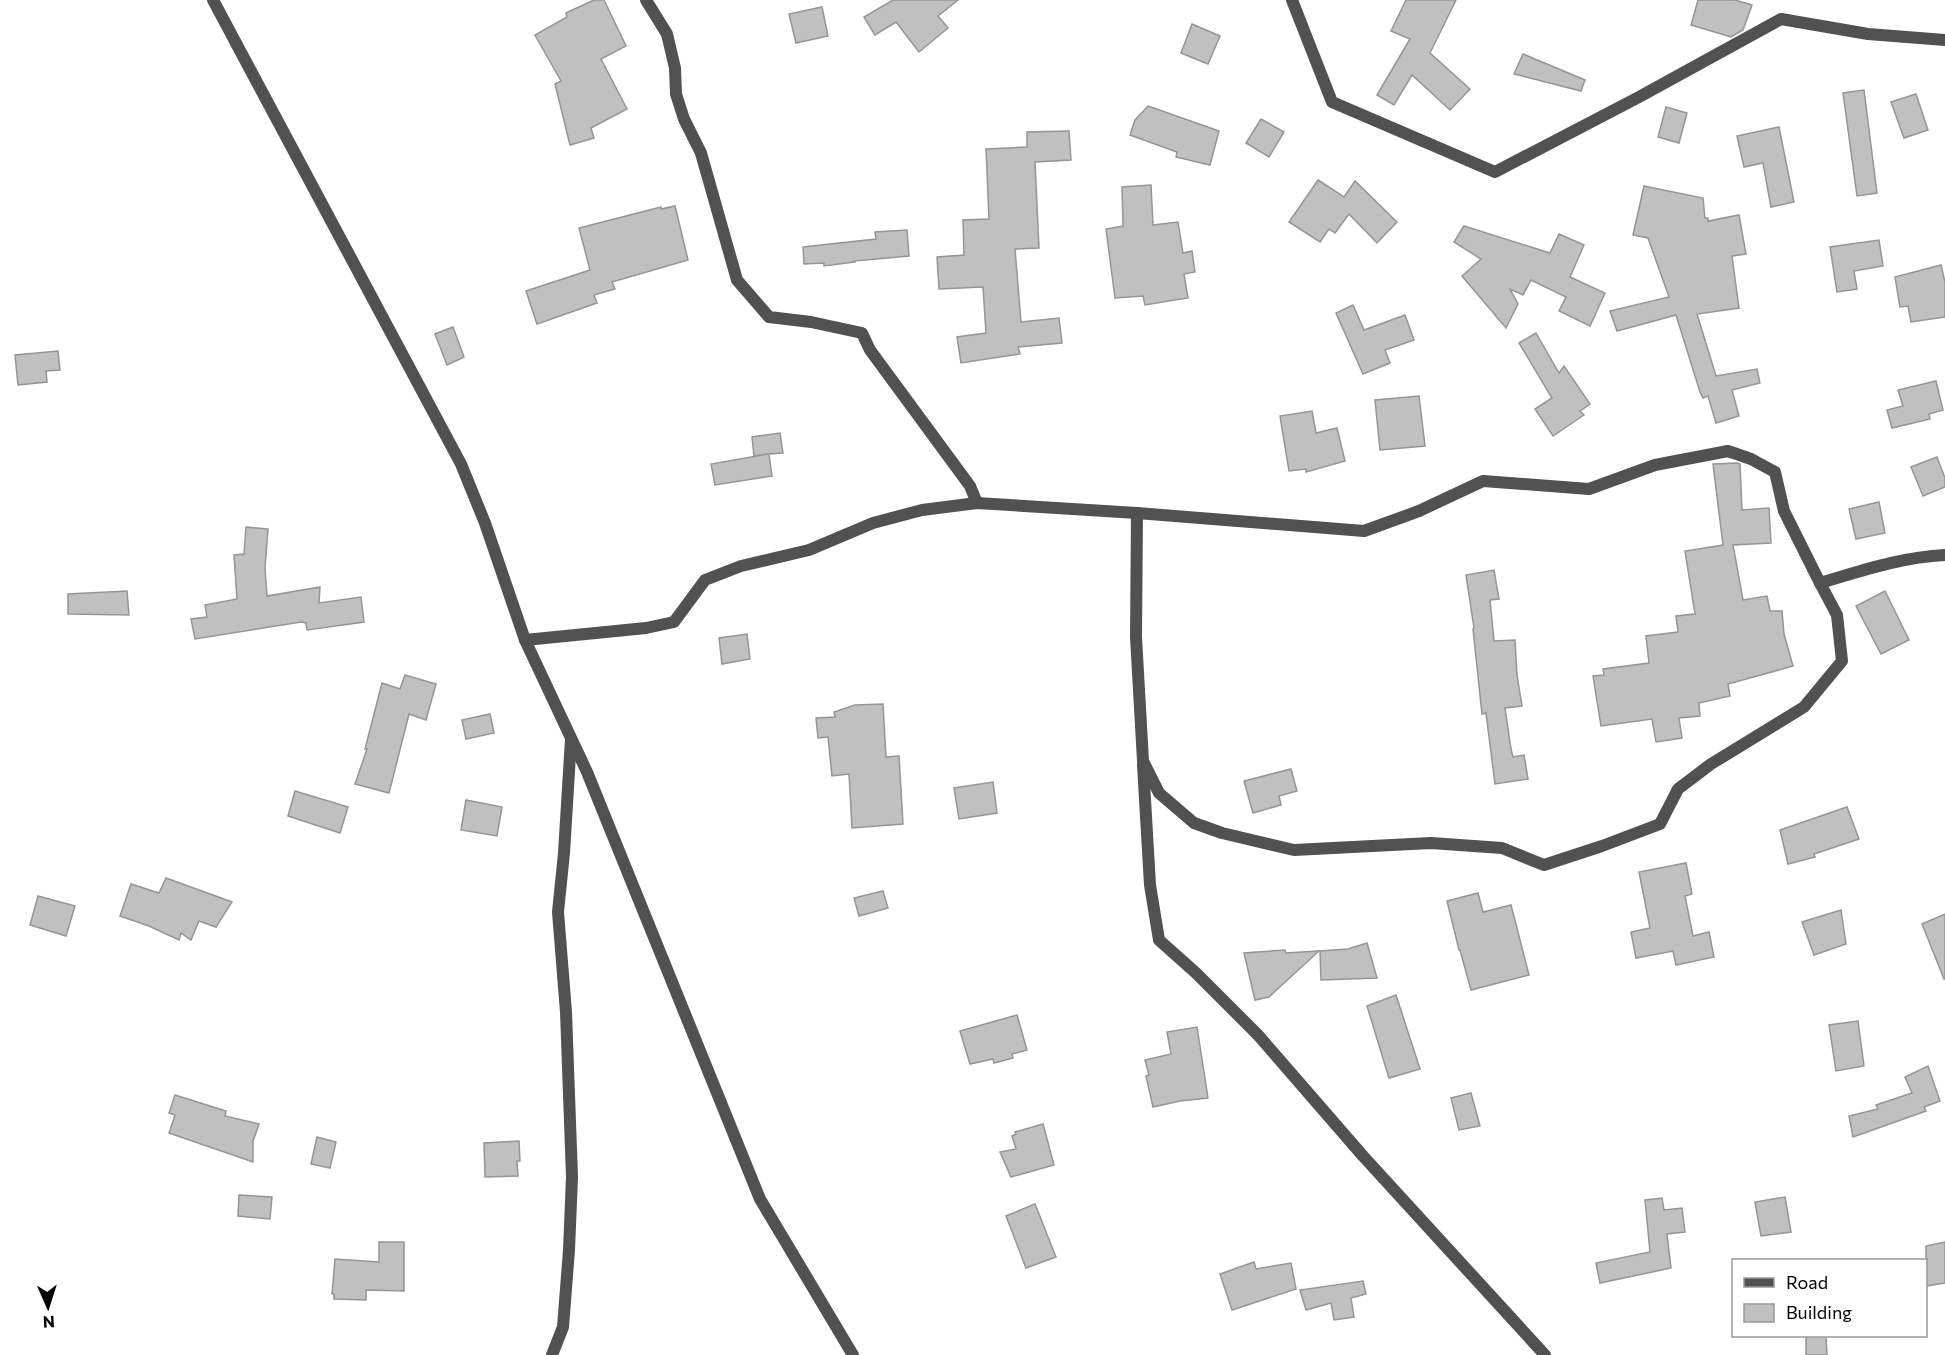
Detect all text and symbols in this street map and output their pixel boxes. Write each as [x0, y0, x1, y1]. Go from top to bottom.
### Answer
legend [1732, 1259, 1927, 1337]
text: Road [1786, 1271, 1828, 1293]
north arrow [18, 1277, 78, 1337]
text: Building [1786, 1301, 1852, 1323]
text: N [42, 1313, 55, 1332]

